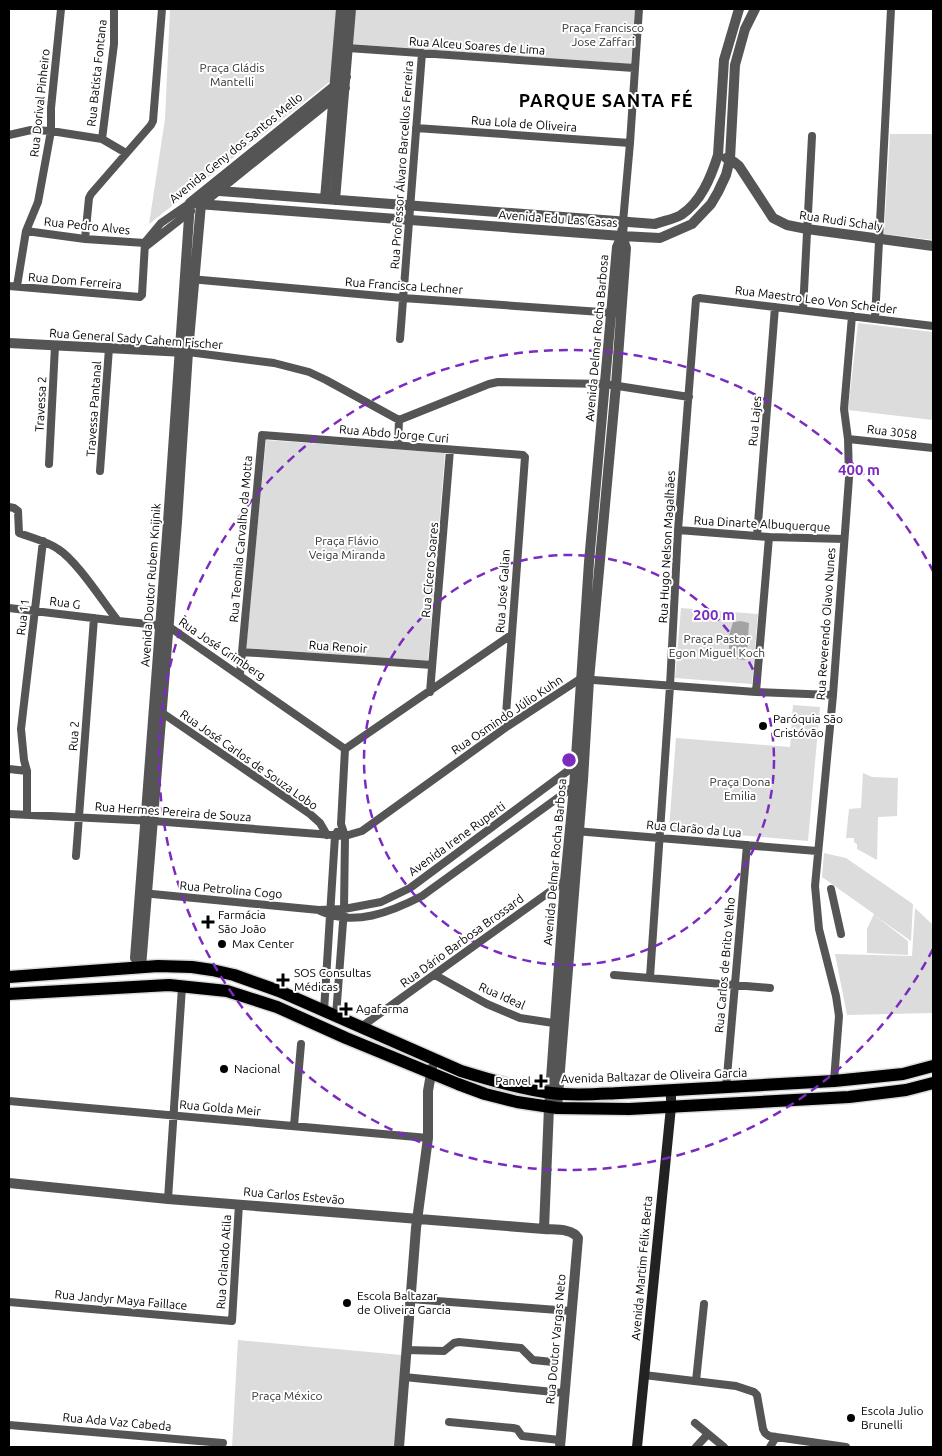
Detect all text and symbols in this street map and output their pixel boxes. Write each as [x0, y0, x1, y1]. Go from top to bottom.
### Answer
street label: Rua Batista Fontana [84, 19, 109, 127]
park label: Praça Francisco Jose Zaffari [562, 21, 644, 48]
street label: Rua Alceu Soares de Lima [408, 34, 546, 57]
street label: Rua Dorival Pinheiro [27, 48, 52, 158]
street label: Rua Professor Álvaro Barcellos Ferreira [388, 60, 415, 270]
park label: Praça Gládis Mantelli [200, 61, 264, 88]
district label: PARQUE SANTA FÉ [519, 89, 693, 110]
street label: Avenida Geny dos Santos Mello [167, 90, 305, 205]
street label: Rua Lola de Oliveira [471, 113, 577, 134]
street label: Avenida Edu Las Casas [498, 208, 618, 229]
street label: Rua Rudi Schaly [799, 208, 884, 233]
street label: Rua Pedro Alves [43, 215, 131, 237]
street label: Avenida Delmar Rocha Barbosa [583, 254, 610, 422]
street label: Rua Dom Ferreira [28, 270, 122, 291]
street label: Rua Francisca Lechner [345, 275, 464, 296]
street label: Rua Maestro Leo Von Scheider [734, 283, 898, 316]
street label: Rua General Sady Cahem Fischer [49, 326, 224, 351]
street label: Travessa Pantanal [84, 361, 103, 457]
street label: Travessa 2 [33, 376, 48, 432]
street label: Rua Lajes [746, 395, 763, 447]
street label: Rua Abdo Jorge Curi [339, 422, 450, 445]
street label: Rua 3058 [866, 422, 918, 441]
street label: Rua Teomila Carvalho da Motta [227, 455, 254, 623]
text: 400 m [838, 461, 880, 478]
street label: Rua Hugo Nelson Magalhães [656, 470, 677, 624]
street label: Avenida Doutor Rubem Knijnik [138, 503, 163, 667]
street label: Rua Dinarte Albuquerque [693, 513, 831, 534]
street label: Rua Cícero Soares [419, 522, 440, 618]
park label: Praça Flávio Veiga Miranda [309, 534, 385, 561]
street label: Rua Reverendo Olavo Nunes [814, 547, 837, 701]
street label: Rua José Galian [493, 549, 512, 633]
street label: Rua G [49, 594, 81, 611]
street label: Rua 11 [14, 598, 31, 636]
text: 200 m [693, 606, 735, 623]
street label: Rua José Grimberg [177, 615, 268, 682]
park label: Praça Pastor Egon Miguel Koch [669, 632, 765, 659]
street label: Rua Renoir [308, 638, 368, 655]
street label: Rua Osmindo Júlio Kuhn [449, 673, 565, 757]
street label: Rua José Carlos de Souza Lobo [178, 707, 321, 812]
place label: Paróquia São Cristóvão [773, 712, 843, 739]
marker: Paróquia São Cristóvão [757, 720, 769, 732]
street label: Rua 2 [66, 721, 81, 751]
centre of rings [560, 751, 578, 769]
park label: Praça Dona Emilia [710, 775, 770, 802]
street label: Avenida Delmar Rocha Barbosa [541, 778, 568, 946]
street label: Avenida Irene Ruperti [406, 799, 508, 878]
street label: Rua Hermes Pereira de Souza [94, 800, 252, 823]
street label: Rua Clarão da Lua [646, 818, 742, 839]
street label: Rua Petrolina Cogo [179, 879, 283, 900]
street label: Rua Dário Barbosa Brossard [398, 892, 526, 990]
street label: Rua Carlos de Brito Velho [712, 897, 737, 1033]
place label: Farmácia São João [218, 908, 266, 935]
marker: Farmácia São João [202, 916, 214, 928]
place label: Max Center [232, 937, 295, 950]
marker: Max Center [216, 938, 228, 950]
place label: SOS Consultas Médicas [294, 966, 371, 993]
marker: SOS Consultas Médicas [276, 973, 290, 987]
street label: Rua Ideal [477, 980, 527, 1012]
place label: Agafarma [356, 1002, 409, 1015]
marker: Agafarma [340, 1003, 352, 1015]
place label: Nacional [234, 1062, 280, 1075]
marker: Nacional [218, 1063, 230, 1075]
street label: Avenida Baltazar de Oliveira Garcia [561, 1066, 747, 1085]
place label: Panvel [495, 1074, 531, 1087]
marker: Panvel [535, 1075, 547, 1087]
street label: Rua Golda Meir [179, 1097, 262, 1118]
street label: Rua Carlos Estevão [243, 1185, 345, 1206]
street label: Avenida Martim Félix Berta [629, 1195, 654, 1341]
street label: Rua Orlando Atila [214, 1214, 233, 1310]
street label: Rua Doutor Vargas Neto [543, 1273, 568, 1405]
street label: Rua Jandyr Maya Faillace [54, 1287, 188, 1312]
place label: Escola Baltazar de Oliveira Garcia [357, 1289, 451, 1316]
marker: Escola Baltazar de Oliveira Garcia [341, 1297, 353, 1309]
park label: Praça México [252, 1389, 322, 1402]
place label: Escola Julio Brunelli [861, 1404, 923, 1431]
street label: Rua Ada Vaz Cabeda [62, 1410, 172, 1433]
marker: Escola Julio Brunelli [845, 1412, 857, 1424]

